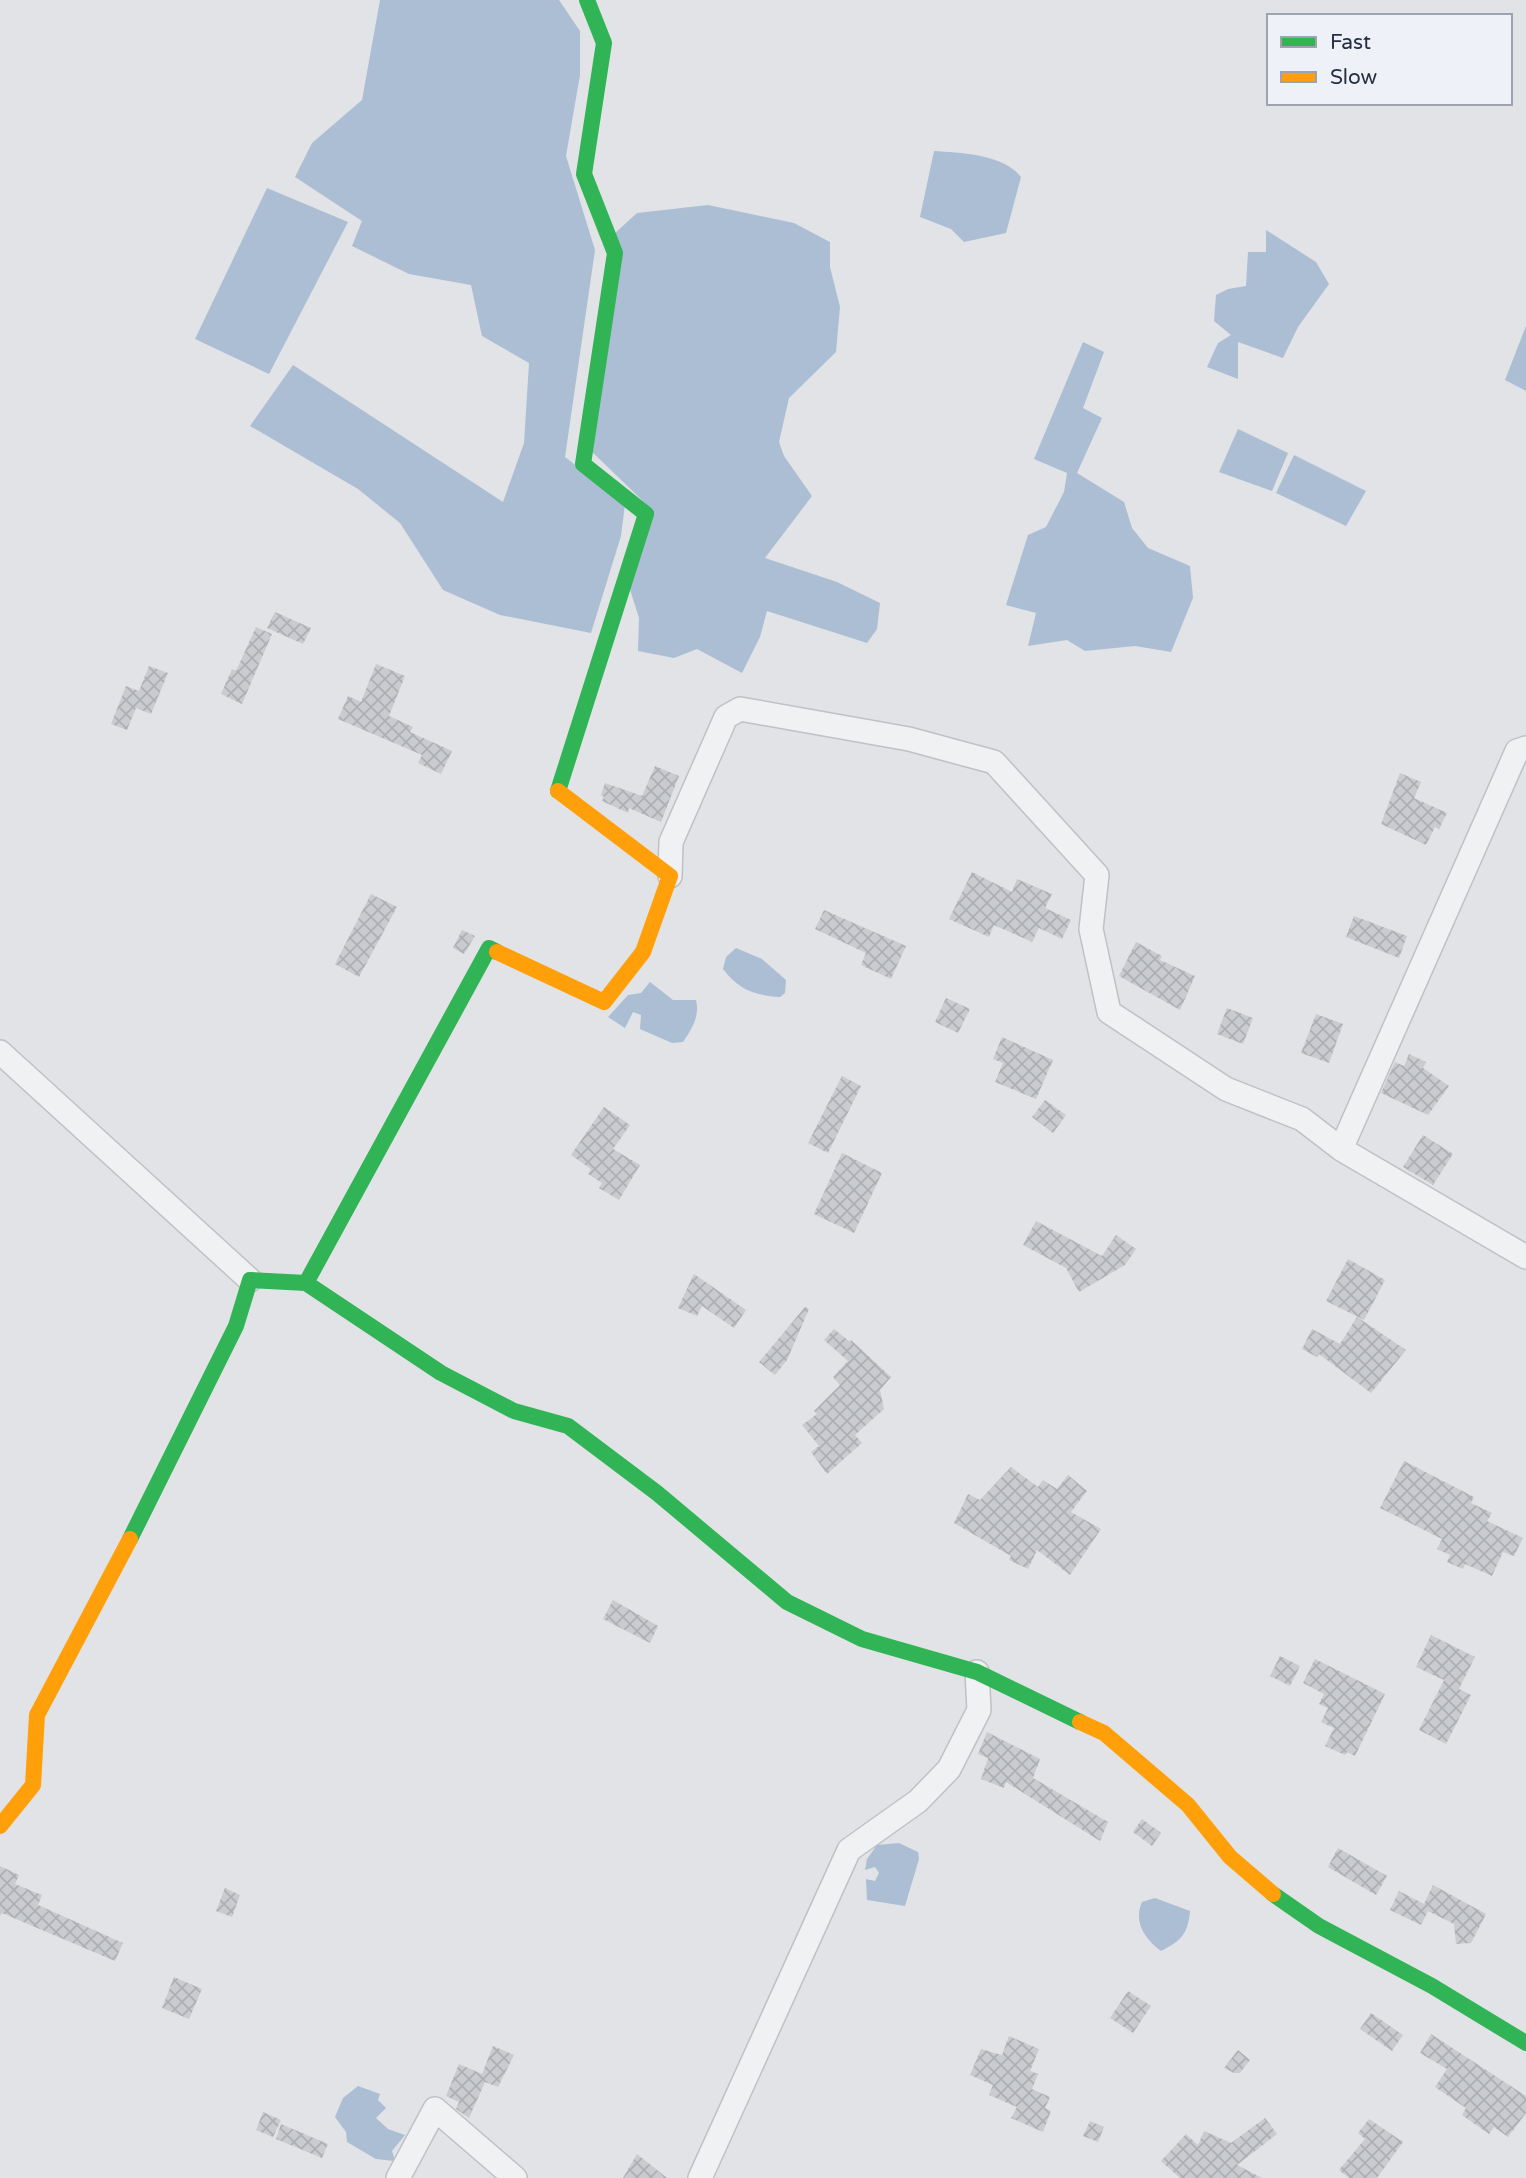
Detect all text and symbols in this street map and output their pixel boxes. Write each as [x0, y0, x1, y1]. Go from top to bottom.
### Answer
legend [1267, 14, 1512, 105]
text: Fast [1330, 30, 1371, 55]
text: Slow [1330, 65, 1378, 90]

